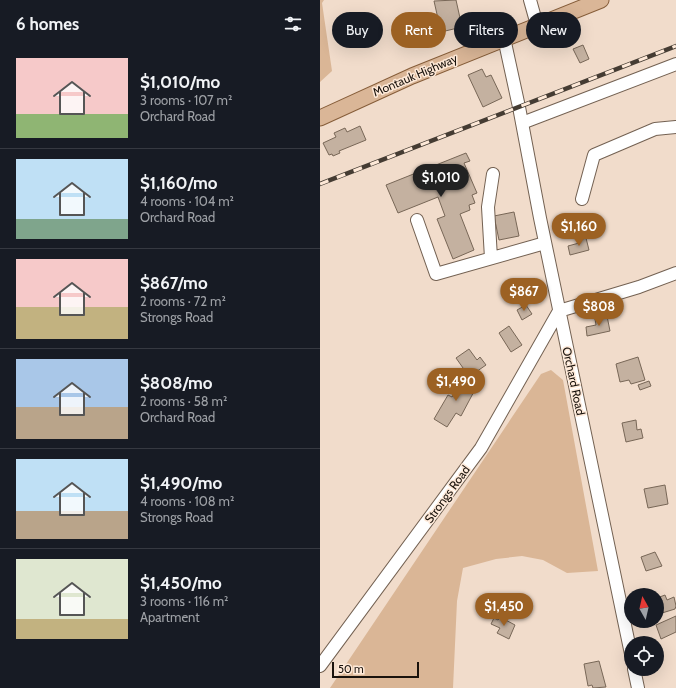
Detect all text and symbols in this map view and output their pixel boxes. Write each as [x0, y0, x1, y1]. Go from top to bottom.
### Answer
chip: Buy [332, 12, 383, 48]
chip: Rent [391, 12, 446, 48]
chip: Filters [454, 12, 518, 48]
chip: New [526, 12, 581, 48]
icon: filters [282, 13, 304, 35]
text: 6 homes [16, 14, 79, 34]
street label: Montauk Highway [370, 50, 460, 100]
text: $1,010/mo [140, 72, 220, 92]
icon: home [48, 74, 96, 122]
text: 3 rooms · 107 m² [140, 92, 232, 108]
text: Orchard Road [140, 108, 215, 124]
pin: $1,010 [408, 164, 474, 198]
text: $1,010 [422, 169, 460, 185]
text: $1,160/mo [140, 173, 218, 193]
icon: home [48, 175, 96, 223]
text: 4 rooms · 104 m² [140, 193, 234, 209]
text: Orchard Road [140, 209, 215, 225]
pin: $1,160 [546, 213, 612, 247]
text: $1,160 [561, 218, 597, 234]
text: $867/mo [140, 273, 208, 293]
icon: home [48, 275, 96, 323]
pin: $867 [500, 278, 548, 312]
text: $867 [509, 283, 539, 299]
text: 2 rooms · 72 m² [140, 293, 226, 309]
pin: $808 [575, 293, 623, 327]
text: $808 [583, 298, 615, 314]
text: Strongs Road [140, 309, 213, 325]
street label: Orchard Road [559, 345, 589, 417]
pin: $1,490 [423, 368, 489, 402]
text: $808/mo [140, 373, 213, 393]
text: $1,490 [436, 373, 476, 389]
icon: home [48, 375, 96, 423]
text: 2 rooms · 58 m² [140, 393, 227, 409]
text: Orchard Road [140, 409, 215, 425]
street label: Strongs Road [421, 462, 473, 526]
text: $1,490/mo [140, 473, 222, 493]
icon: home [48, 475, 96, 523]
text: 4 rooms · 108 m² [140, 493, 234, 509]
text: Strongs Road [140, 509, 213, 525]
text: $1,450/mo [140, 573, 222, 593]
icon: home [48, 575, 96, 623]
north arrow [624, 588, 664, 628]
map controls [624, 588, 664, 676]
text: 3 rooms · 116 m² [140, 593, 228, 609]
pin: $1,450 [471, 593, 537, 627]
text: $1,450 [484, 598, 524, 614]
text: Apartment [140, 609, 200, 625]
button: locate [624, 636, 664, 676]
scale bar [332, 660, 419, 679]
text: 50 m [338, 662, 364, 676]

